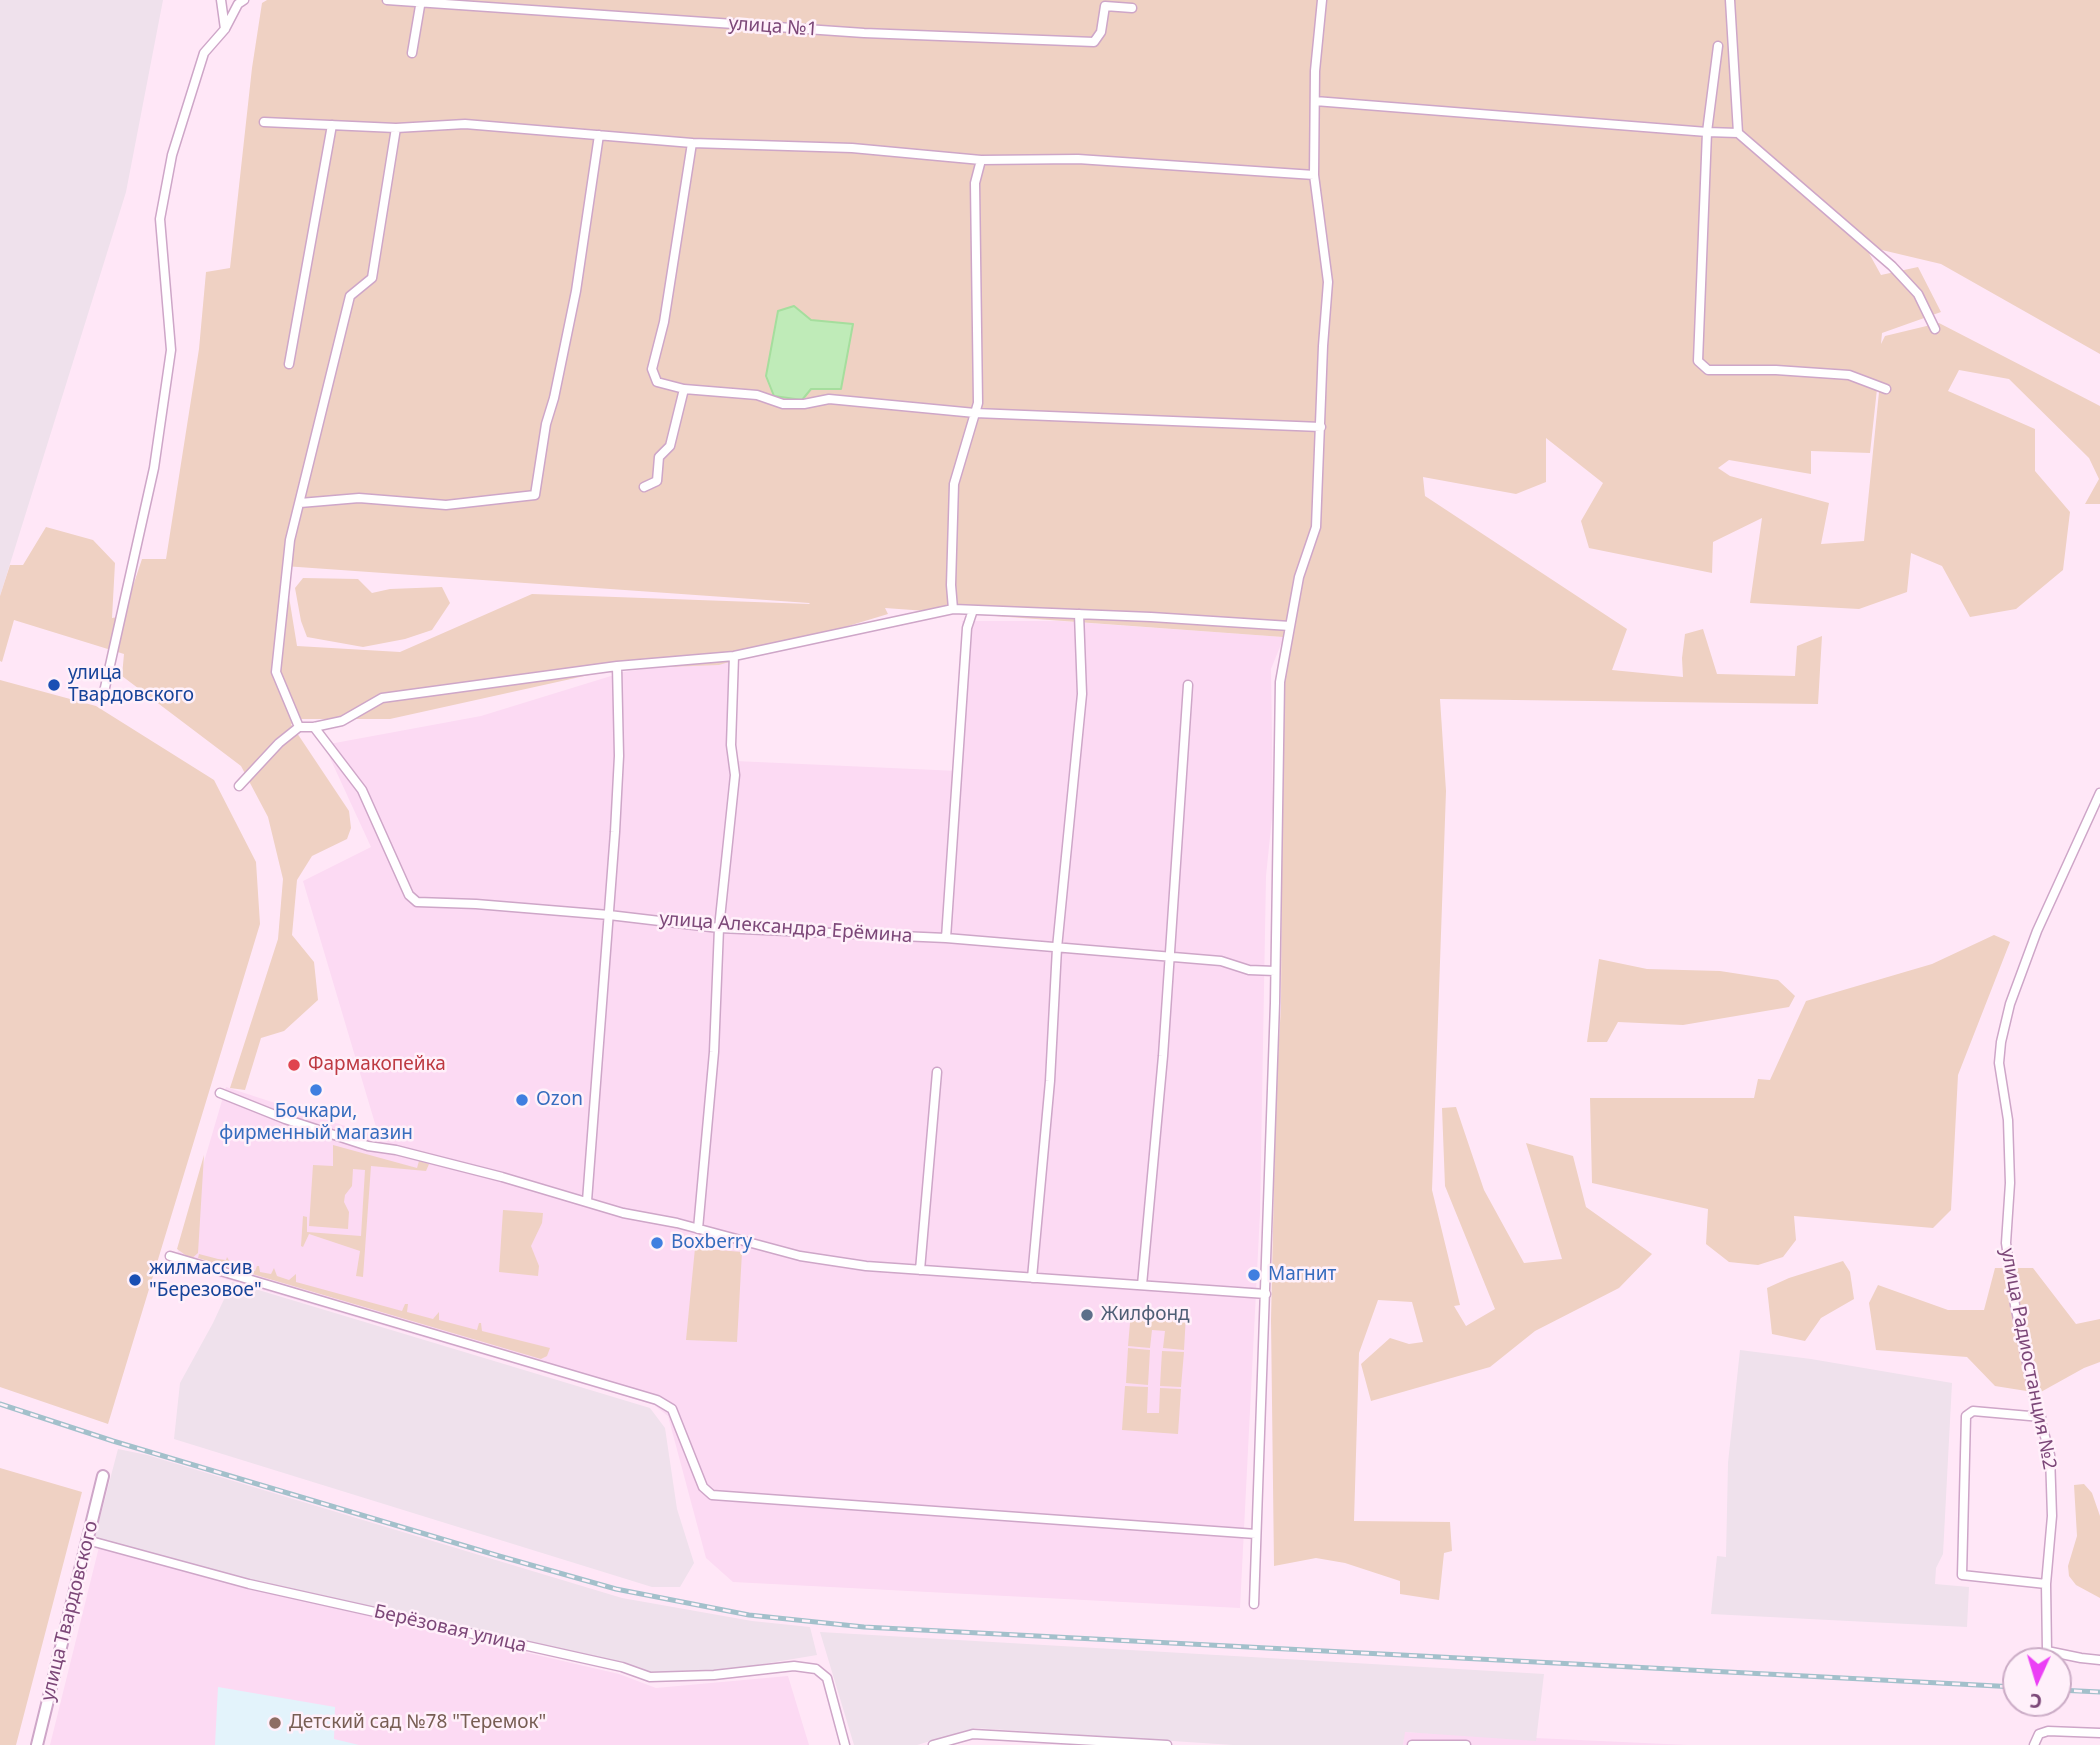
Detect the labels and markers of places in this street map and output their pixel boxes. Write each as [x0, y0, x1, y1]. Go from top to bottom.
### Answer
place label: улица Твардовского [68, 663, 194, 707]
marker: улица Твардовского [46, 677, 62, 693]
place label: Фармакопейка [308, 1054, 446, 1076]
marker: Фармакопейка [286, 1057, 302, 1073]
marker: Бочкари, фирменный магазин [308, 1082, 324, 1098]
place label: Ozon [536, 1089, 583, 1111]
marker: Ozon [514, 1092, 530, 1108]
place label: Бочкари, фирменный магазин [219, 1101, 413, 1145]
place label: Boxberry [671, 1232, 752, 1254]
marker: Boxberry [649, 1235, 665, 1251]
place label: жилмассив "Березовое" [149, 1258, 262, 1302]
place label: Магнит [1268, 1264, 1336, 1286]
marker: Магнит [1246, 1267, 1262, 1283]
marker: жилмассив "Березовое" [127, 1272, 143, 1288]
place label: Жилфонд [1101, 1304, 1190, 1326]
marker: Жилфонд [1079, 1307, 1095, 1323]
place label: Детский сад №78 "Теремок" [289, 1712, 546, 1734]
marker: Детский сад №78 "Теремок" [267, 1715, 283, 1731]

